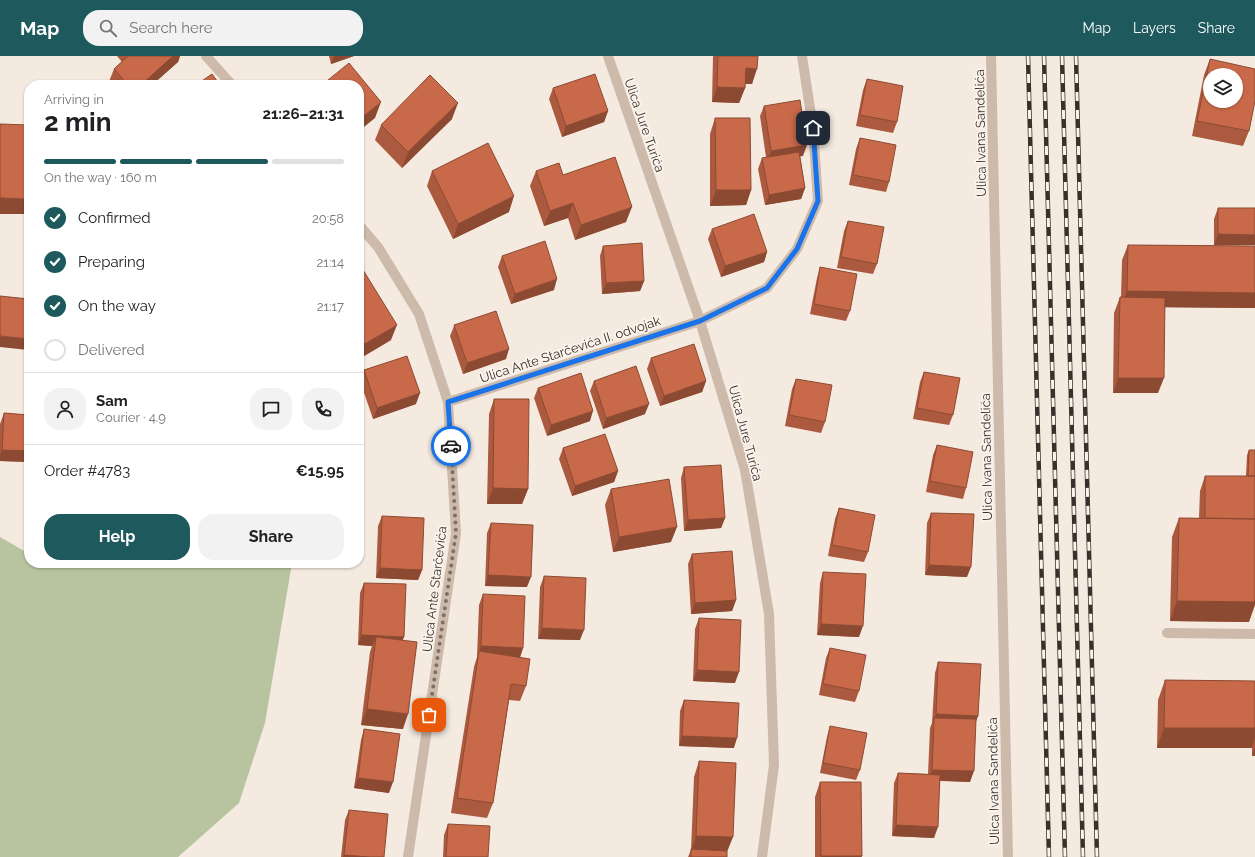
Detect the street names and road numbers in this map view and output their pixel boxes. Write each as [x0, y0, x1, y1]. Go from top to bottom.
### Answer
street label: Ulica Ivana Sandelića [972, 69, 989, 197]
street label: Ulica Jure Turića [621, 76, 668, 174]
street label: Ulica Ante Starčevića II. odvojak [478, 313, 663, 386]
street label: Ulica Jure Turića [726, 384, 765, 483]
street label: Ulica Ivana Sandelića [978, 393, 995, 521]
street label: Ulica Ante Starčevića [419, 525, 450, 653]
street label: Ulica Ivana Sandelića [985, 717, 1002, 845]

